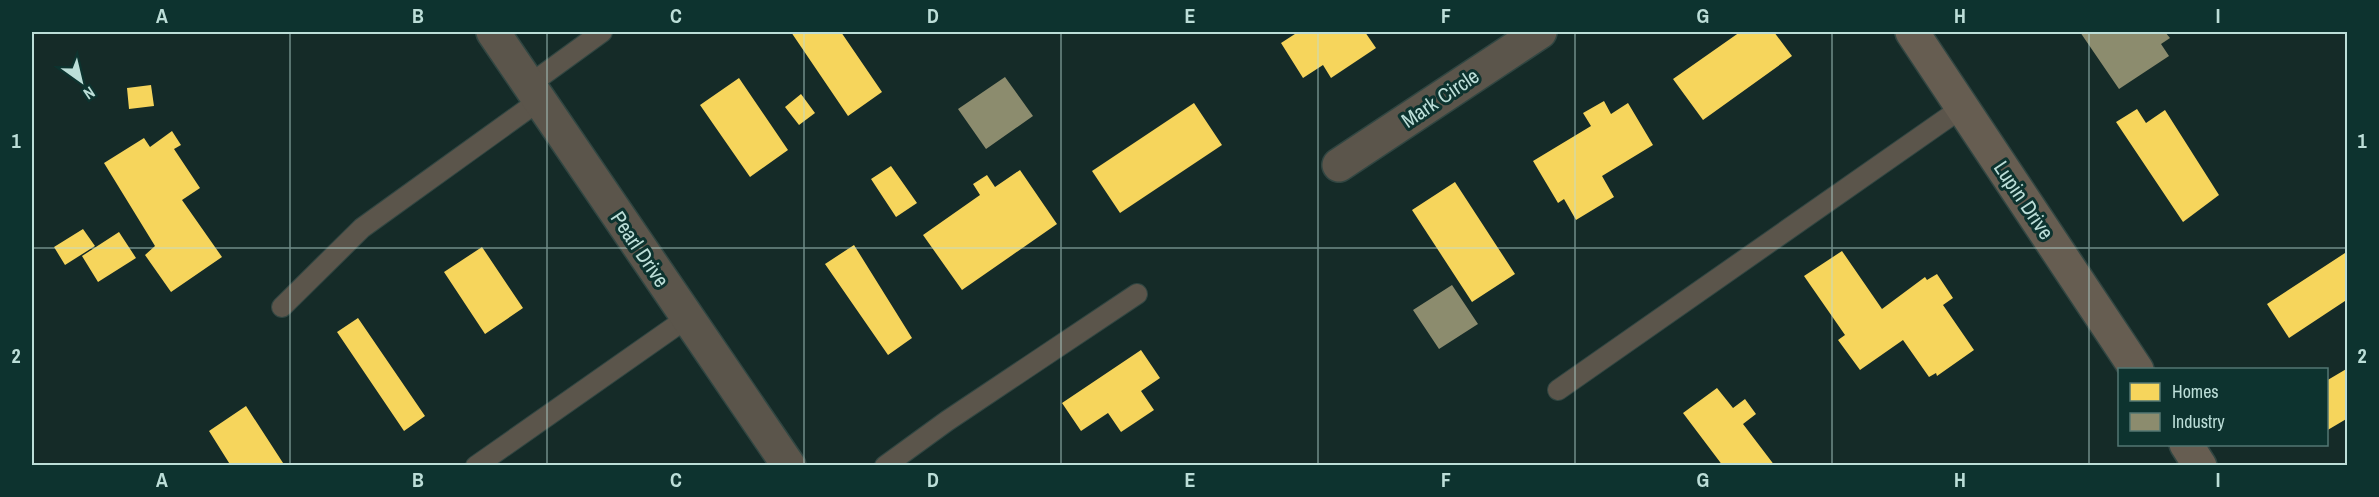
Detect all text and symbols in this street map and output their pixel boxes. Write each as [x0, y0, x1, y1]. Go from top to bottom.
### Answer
text: A [156, 2, 168, 29]
text: B [412, 2, 424, 29]
text: C [670, 2, 682, 29]
text: D [927, 2, 939, 29]
text: E [1185, 2, 1196, 29]
text: F [1441, 2, 1451, 29]
text: G [1697, 2, 1709, 29]
text: H [1954, 2, 1966, 29]
text: I [2216, 2, 2220, 29]
north arrow [51, 51, 111, 111]
street label: Mark Circle [1395, 61, 1485, 135]
text: N [79, 82, 99, 105]
text: 1 [11, 127, 21, 154]
text: 1 [2357, 127, 2367, 154]
street label: Lupin Drive [1987, 155, 2061, 245]
street label: Pearl Drive [604, 205, 676, 293]
text: 2 [11, 342, 21, 369]
text: 2 [2357, 342, 2367, 369]
legend [2118, 368, 2328, 446]
text: Homes [2172, 379, 2219, 404]
text: Industry [2172, 409, 2225, 434]
text: A [156, 466, 168, 493]
text: B [412, 466, 424, 493]
text: C [670, 466, 682, 493]
text: D [927, 466, 939, 493]
text: E [1185, 466, 1196, 493]
text: F [1441, 466, 1451, 493]
text: G [1697, 466, 1709, 493]
text: H [1954, 466, 1966, 493]
text: I [2216, 466, 2220, 493]

